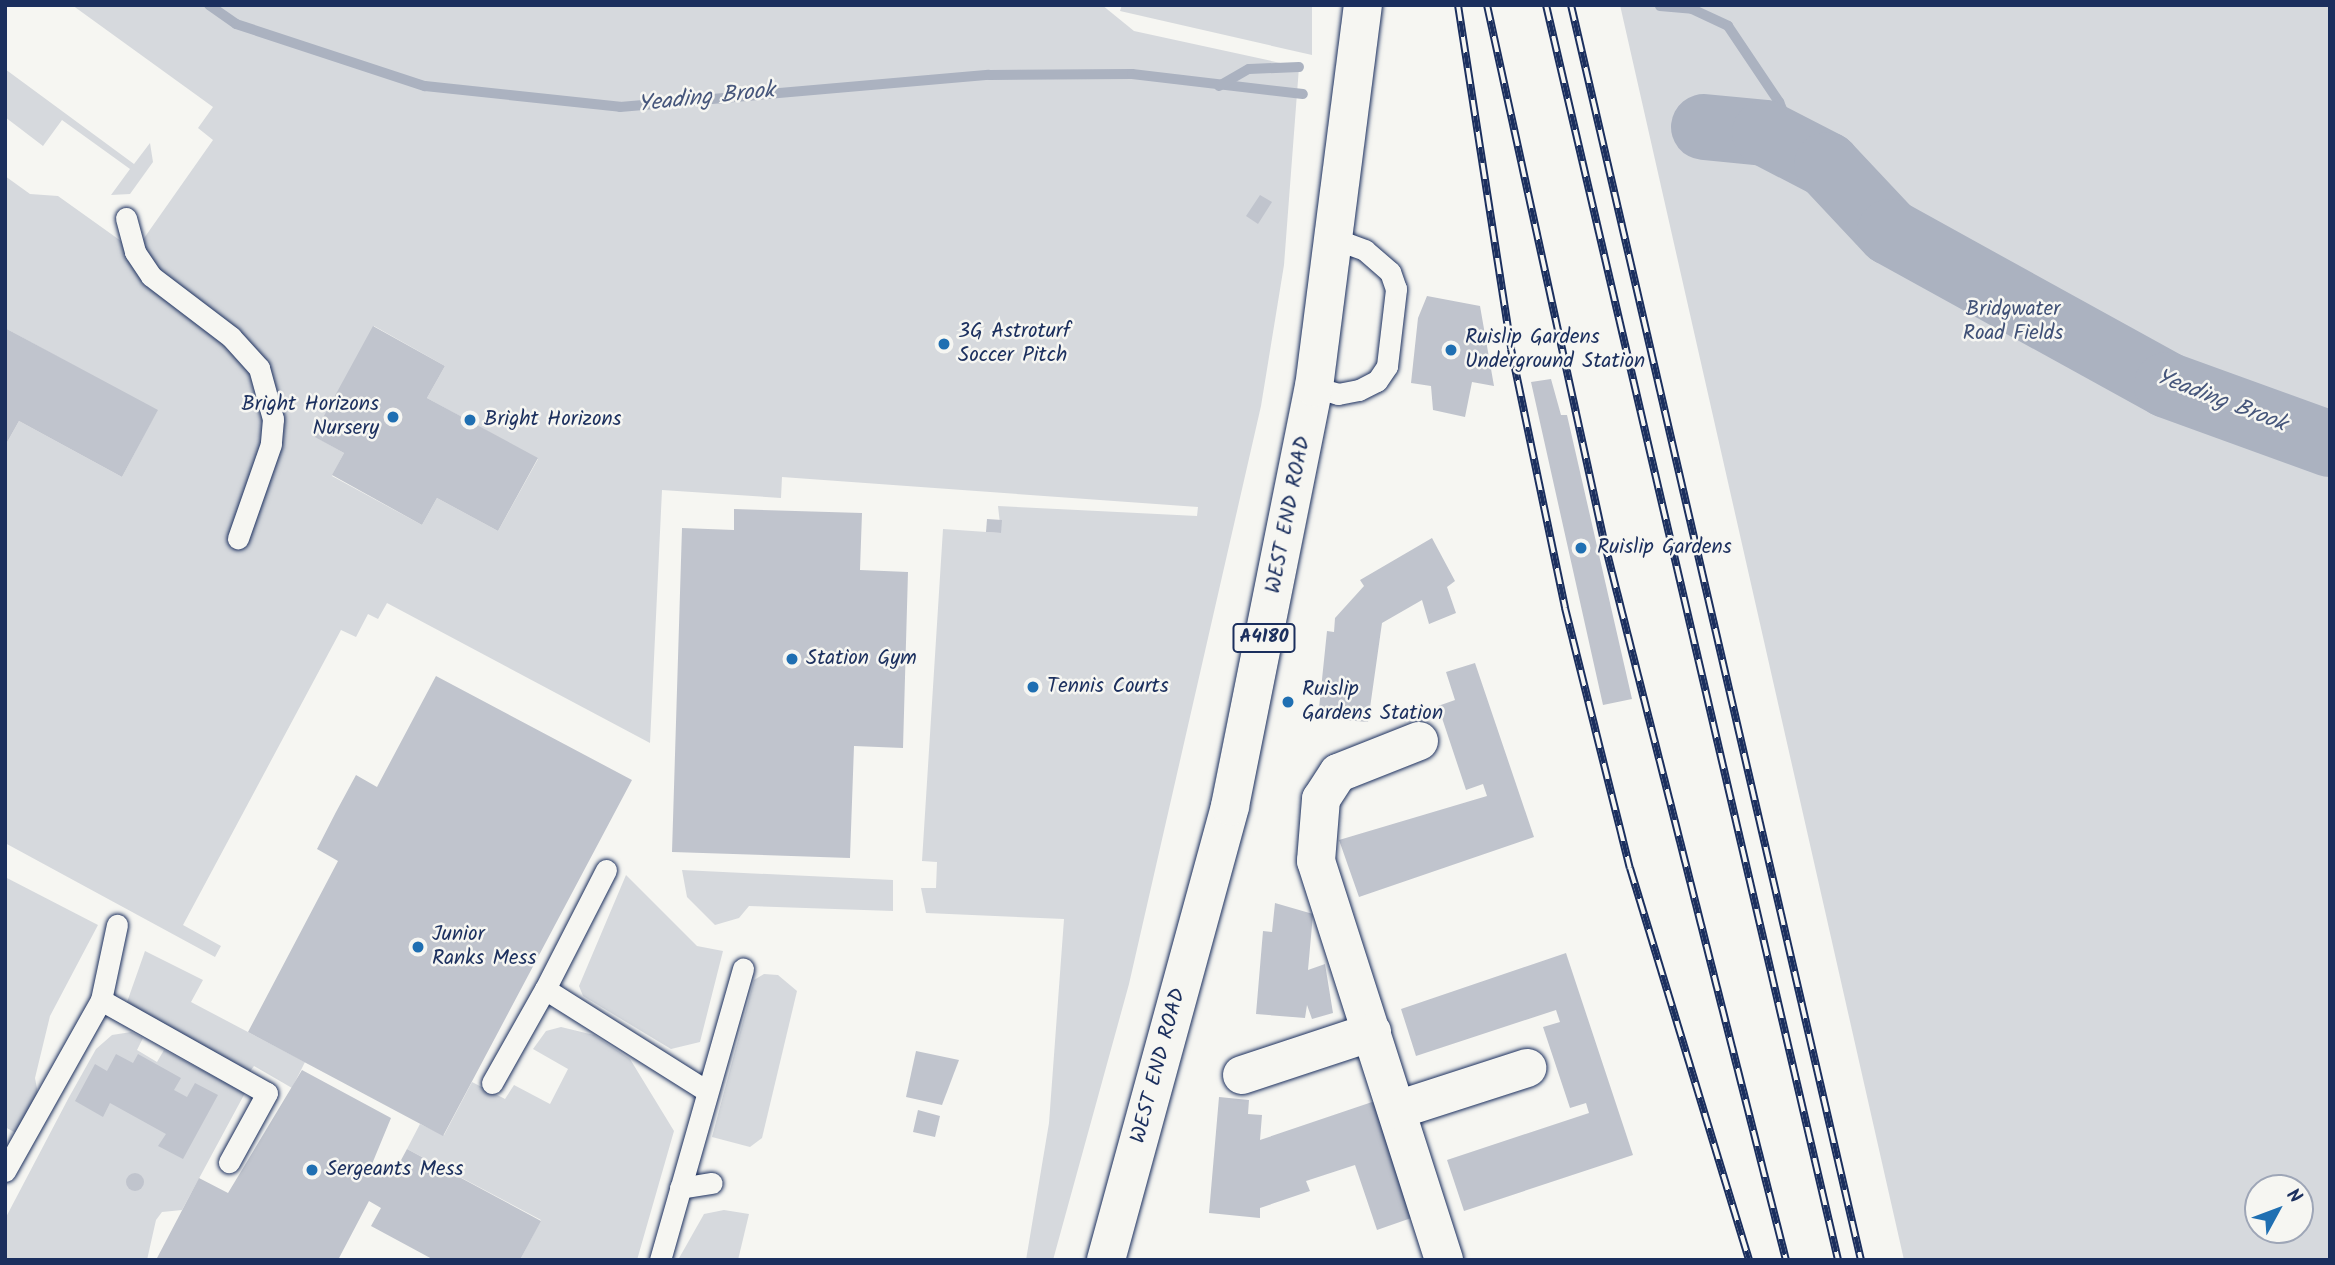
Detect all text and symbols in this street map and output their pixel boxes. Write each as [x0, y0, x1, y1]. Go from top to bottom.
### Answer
water label: Yeading Brook [636, 77, 776, 119]
park label: Bridgwater Road Fields [1963, 297, 2063, 347]
place label: 3G Astroturf Soccer Pitch [958, 319, 1071, 369]
place label: Ruislip Gardens Underground Station [1465, 325, 1645, 375]
marker: 3G Astroturf Soccer Pitch [936, 336, 952, 352]
marker: Ruislip Gardens Underground Station [1443, 342, 1459, 358]
water label: Yeading Brook [2152, 363, 2290, 439]
place label: Bright Horizons Nursery [241, 392, 379, 442]
place label: Bright Horizons [484, 407, 622, 433]
marker: Bright Horizons Nursery [385, 409, 401, 425]
marker: Bright Horizons [462, 412, 478, 428]
street label: WEST END ROAD [1261, 434, 1317, 596]
place label: Ruislip Gardens [1597, 535, 1732, 561]
marker: Ruislip Gardens [1571, 538, 1591, 558]
road number: A4180 [1231, 622, 1297, 653]
place label: Station Gym [806, 646, 917, 672]
marker: Station Gym [784, 651, 800, 667]
place label: Tennis Courts [1047, 674, 1169, 700]
place label: Ruislip Gardens Station [1302, 677, 1443, 727]
marker: Tennis Courts [1025, 679, 1041, 695]
marker: Ruislip Gardens Station [1280, 694, 1296, 710]
place label: Junior Ranks Mess [432, 922, 536, 972]
marker: Junior Ranks Mess [410, 939, 426, 955]
street label: WEST END ROAD [1126, 986, 1192, 1146]
place label: Sergeants Mess [326, 1157, 463, 1183]
marker: Sergeants Mess [304, 1162, 320, 1178]
north arrow [2244, 1174, 2314, 1244]
text: N [2278, 1182, 2309, 1211]

